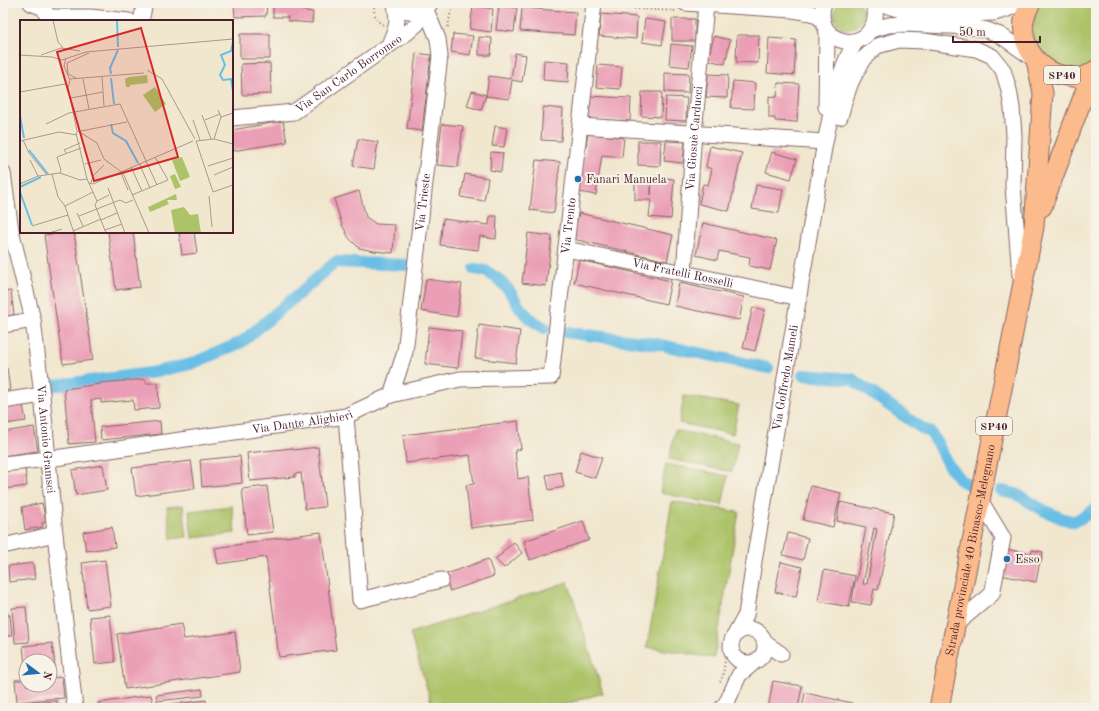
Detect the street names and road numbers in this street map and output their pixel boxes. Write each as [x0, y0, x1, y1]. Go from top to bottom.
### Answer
street label: Via San Carlo Borromeo [294, 33, 405, 116]
road number: SP40 [1044, 66, 1080, 84]
street label: Via Giosuè Carducci [685, 86, 705, 191]
street label: Via Trieste [414, 172, 433, 232]
street label: Via Trento [560, 197, 579, 255]
street label: Via Fratelli Rosselli [631, 258, 734, 291]
street label: Via Goffredo Mameli [771, 324, 801, 432]
street label: Via Antonio Gramsci [34, 384, 56, 494]
street label: Via Dante Alighieri [251, 409, 355, 437]
road number: SP40 [976, 417, 1012, 435]
street label: Strada provinciale 40 Binasco-Melegnano [944, 443, 998, 657]

